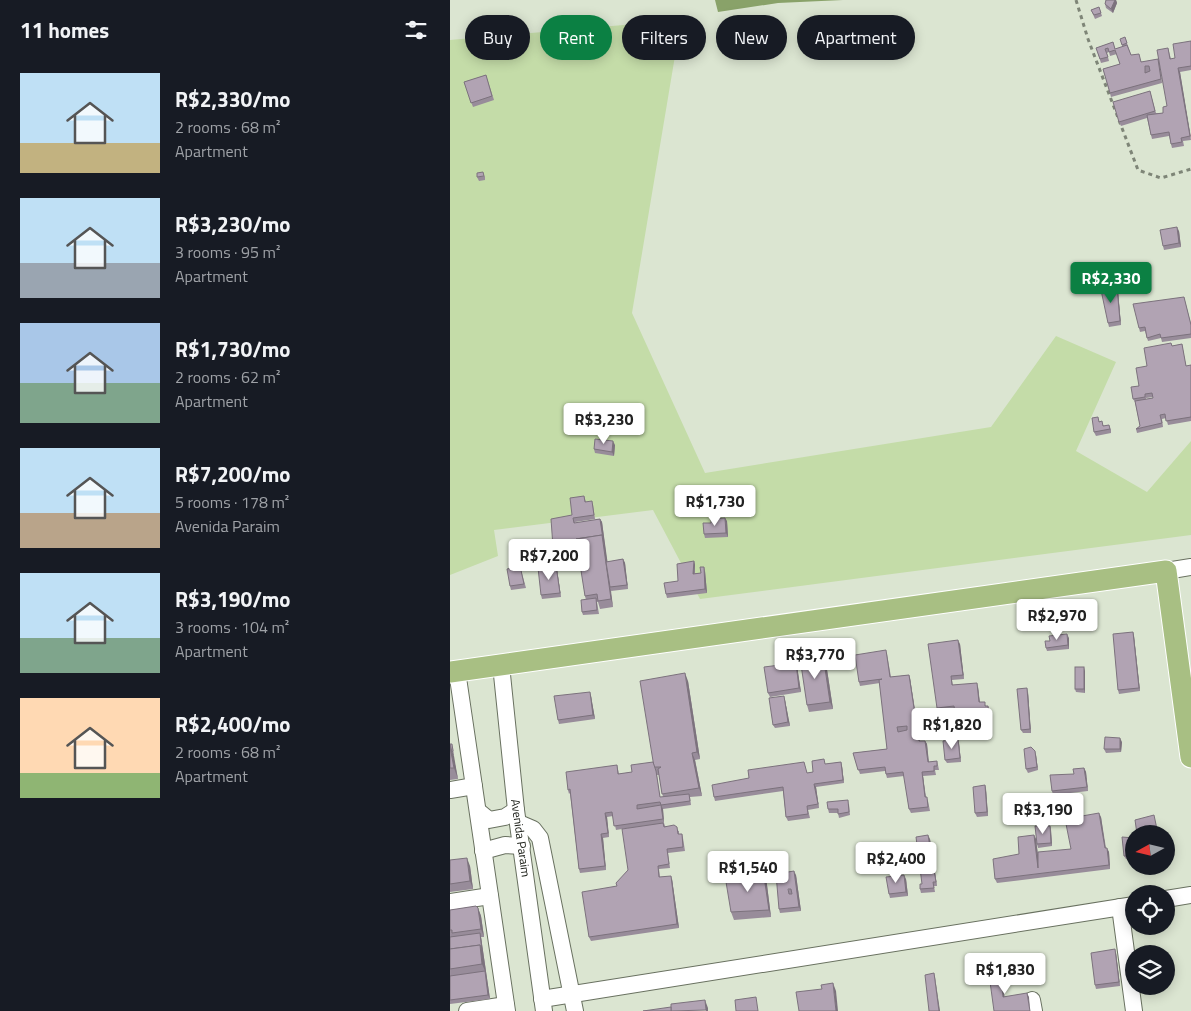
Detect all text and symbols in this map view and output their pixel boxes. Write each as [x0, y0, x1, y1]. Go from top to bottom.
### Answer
text: 11 homes [20, 14, 109, 46]
chip: Buy [465, 15, 530, 60]
chip: Rent [540, 15, 612, 60]
chip: Filters [622, 15, 706, 60]
chip: New [716, 15, 787, 60]
chip: Apartment [797, 15, 915, 60]
icon: filters [402, 16, 430, 44]
text: R$2,330/mo [175, 83, 290, 115]
icon: home [60, 93, 120, 153]
text: 2 rooms · 68 m² [175, 115, 280, 139]
text: Apartment [175, 139, 248, 163]
text: R$3,230/mo [175, 208, 290, 240]
icon: home [60, 218, 120, 278]
text: 3 rooms · 95 m² [175, 240, 280, 264]
pin: R$2,330 [1065, 262, 1157, 304]
text: Apartment [175, 264, 248, 288]
text: R$2,330 [1082, 266, 1140, 290]
text: R$1,730/mo [175, 333, 290, 365]
icon: home [60, 343, 120, 403]
text: 2 rooms · 62 m² [175, 365, 280, 389]
text: Apartment [175, 389, 248, 413]
pin: R$3,230 [558, 402, 650, 445]
text: R$3,230 [575, 407, 633, 431]
text: R$7,200/mo [175, 458, 290, 490]
icon: home [60, 468, 120, 528]
pin: R$1,730 [669, 484, 761, 527]
text: R$1,730 [686, 489, 744, 513]
text: 5 rooms · 178 m² [175, 490, 289, 514]
text: Avenida Paraim [175, 514, 280, 538]
pin: R$7,200 [503, 538, 595, 581]
text: R$7,200 [520, 543, 578, 567]
text: R$3,190/mo [175, 583, 290, 615]
icon: home [60, 593, 120, 653]
pin: R$2,970 [1011, 598, 1103, 641]
text: R$2,970 [1028, 603, 1086, 627]
text: 3 rooms · 104 m² [175, 615, 289, 639]
pin: R$3,770 [769, 638, 861, 680]
text: Apartment [175, 639, 248, 663]
text: R$3,770 [786, 642, 844, 666]
text: R$2,400/mo [175, 708, 290, 740]
pin: R$1,820 [906, 708, 998, 750]
text: R$1,820 [923, 712, 981, 736]
icon: home [60, 718, 120, 778]
text: 2 rooms · 68 m² [175, 740, 280, 764]
text: Apartment [175, 764, 248, 788]
pin: R$3,190 [997, 792, 1089, 835]
text: R$3,190 [1014, 797, 1072, 821]
street label: Avenida Paraim [506, 798, 536, 878]
north arrow [1125, 825, 1175, 875]
map controls [1125, 825, 1175, 995]
pin: R$2,400 [850, 842, 942, 884]
text: R$2,400 [867, 846, 925, 870]
pin: R$1,540 [702, 850, 794, 893]
text: R$1,540 [719, 855, 777, 879]
button: locate [1125, 885, 1175, 935]
button: layers [1125, 945, 1175, 995]
pin: R$1,830 [959, 952, 1051, 995]
text: R$1,830 [976, 957, 1034, 981]

